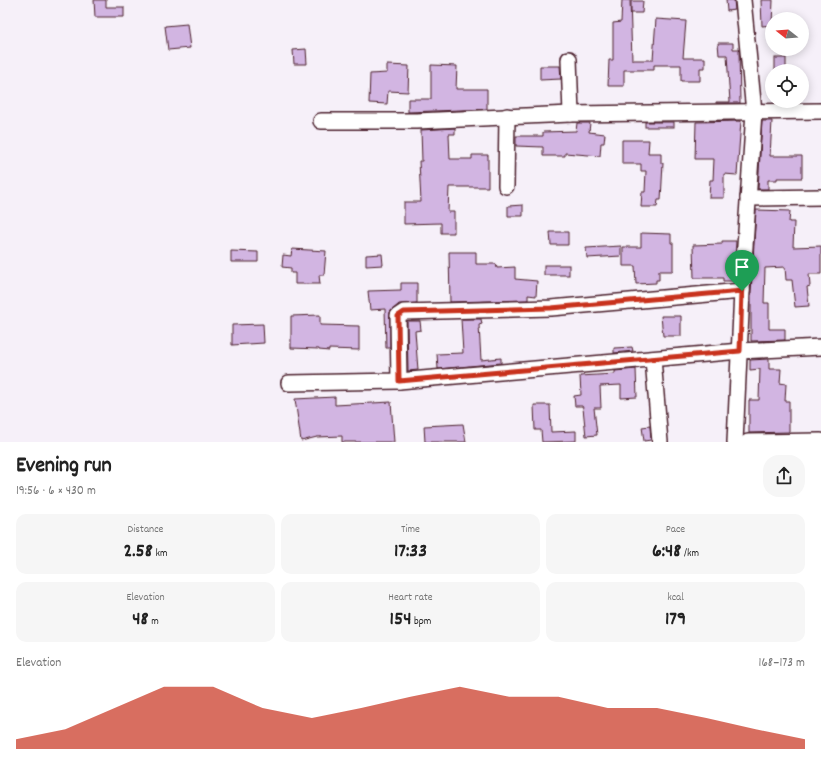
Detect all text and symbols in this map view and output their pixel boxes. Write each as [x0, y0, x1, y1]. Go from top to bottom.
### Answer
north arrow [765, 12, 809, 56]
map controls [765, 12, 809, 108]
button: locate [765, 64, 809, 108]
pin [725, 250, 759, 291]
icon: arrive [731, 256, 753, 278]
text: Evening run [16, 451, 112, 482]
button: share [763, 455, 805, 497]
text: 19:56 · 6 × 430 m [16, 482, 96, 501]
text: Distance [128, 522, 163, 538]
text: Time [401, 522, 420, 538]
text: Pace [666, 522, 685, 538]
text: 2.58 [124, 538, 153, 566]
text: 17:33 [394, 538, 427, 566]
text: 6:48 [652, 538, 681, 566]
text: km [153, 546, 167, 562]
text: /km [681, 546, 699, 562]
text: Elevation [126, 590, 165, 606]
text: Heart rate [388, 590, 433, 606]
text: kcal [667, 590, 684, 606]
text: 48 [132, 606, 149, 634]
text: 154 [390, 606, 412, 634]
text: 179 [665, 606, 686, 634]
text: m [149, 614, 159, 630]
text: bpm [412, 614, 431, 630]
text: Elevation [16, 654, 61, 673]
text: 168–173 m [759, 654, 805, 673]

